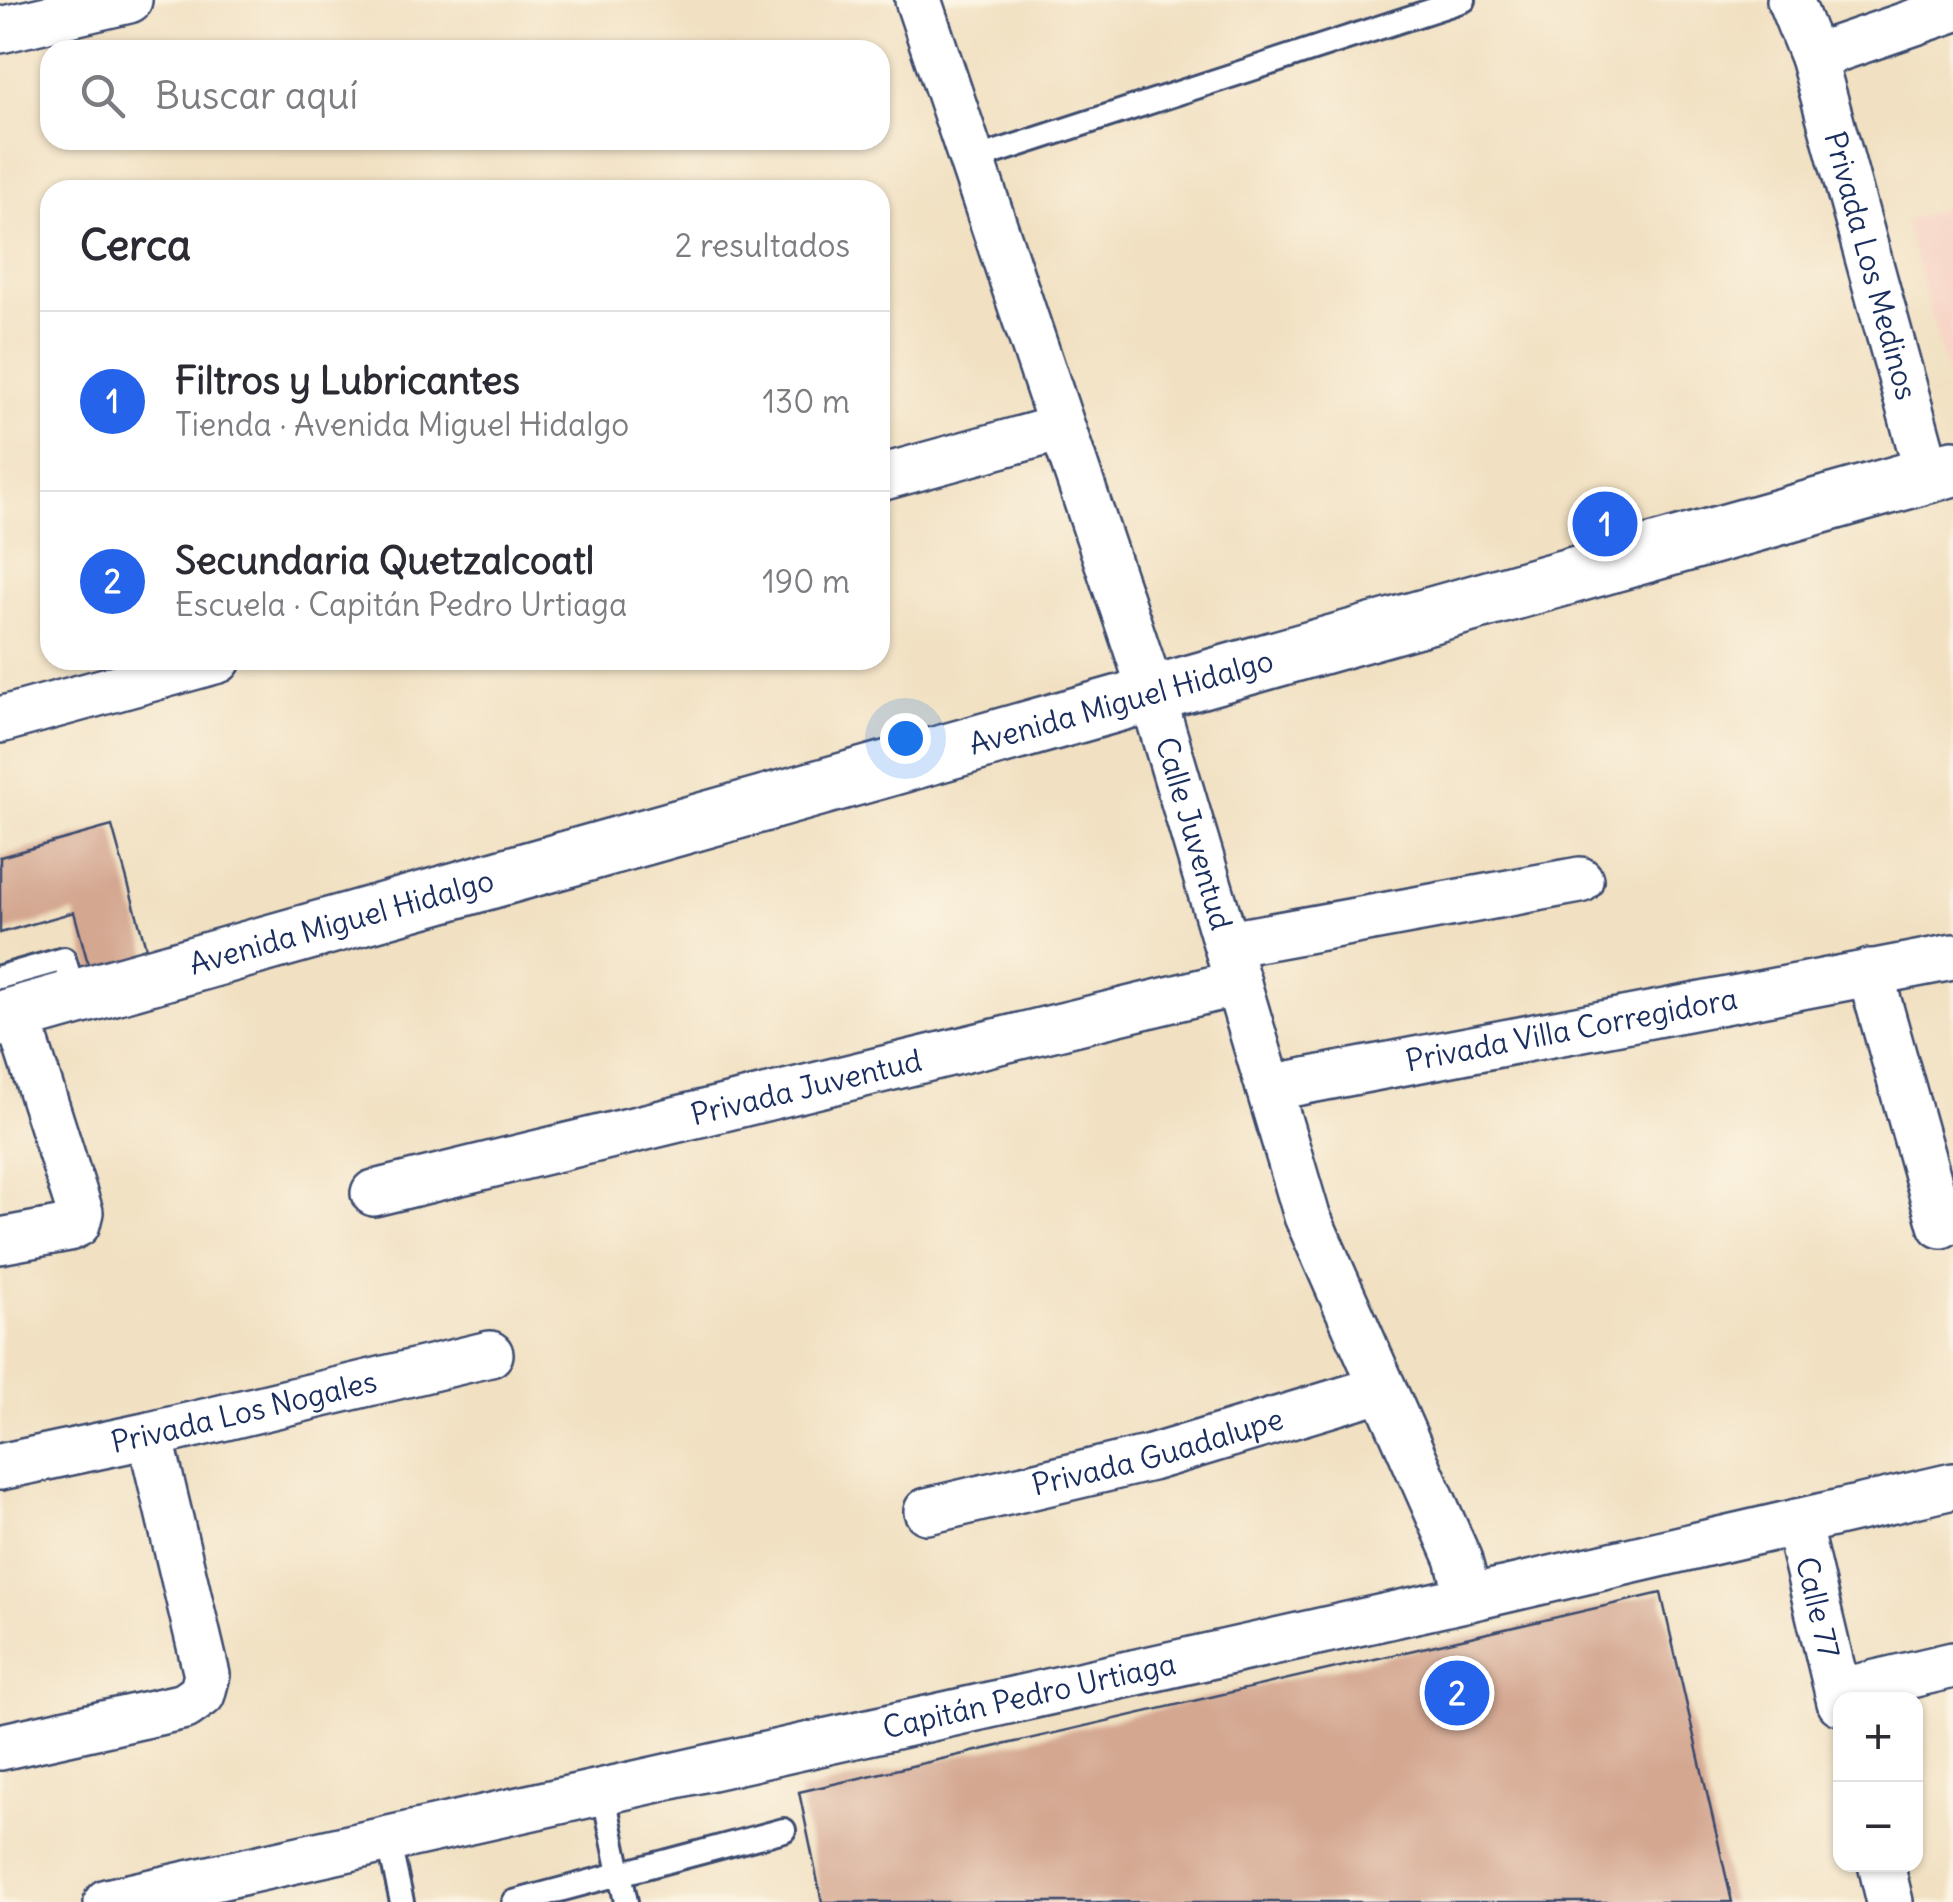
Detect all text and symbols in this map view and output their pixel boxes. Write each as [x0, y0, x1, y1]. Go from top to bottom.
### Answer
search box [40, 40, 890, 150]
icon: search [75, 68, 130, 123]
text: Buscar aquí [155, 72, 358, 119]
street label: Privada Los Medinos [1816, 127, 1926, 404]
text: Cerca [80, 219, 191, 271]
text: 2 resultados [675, 225, 850, 266]
text: Filtros y Lubricantes [175, 357, 520, 404]
text: 1 [106, 381, 119, 422]
text: 130 m [762, 381, 850, 422]
text: Tienda · Avenida Miguel Hidalgo [175, 404, 629, 445]
pin: 1 [1572, 486, 1638, 562]
text: Secundaria Quetzalcoatl [175, 537, 594, 584]
text: 2 [104, 561, 121, 602]
text: 190 m [762, 561, 850, 602]
text: Escuela · Capitán Pedro Urtiaga [175, 584, 627, 625]
street label: Avenida Miguel Hidalgo [965, 641, 1277, 763]
your location [880, 713, 931, 764]
street label: Calle Juventud [1148, 732, 1241, 934]
street label: Avenida Miguel Hidalgo [185, 861, 498, 983]
street label: Privada Villa Corregidora [1402, 979, 1740, 1079]
street label: Privada Juventud [687, 1041, 925, 1133]
street label: Privada Los Nogales [107, 1362, 380, 1461]
street label: Privada Guadalupe [1028, 1399, 1288, 1504]
street label: Calle 77 [1788, 1553, 1849, 1662]
street label: Capitán Pedro Urtiaga [879, 1644, 1179, 1746]
pin: 2 [1424, 1656, 1490, 1730]
map controls [1833, 1692, 1923, 1872]
button: + [1833, 1692, 1923, 1782]
button: − [1833, 1782, 1923, 1872]

